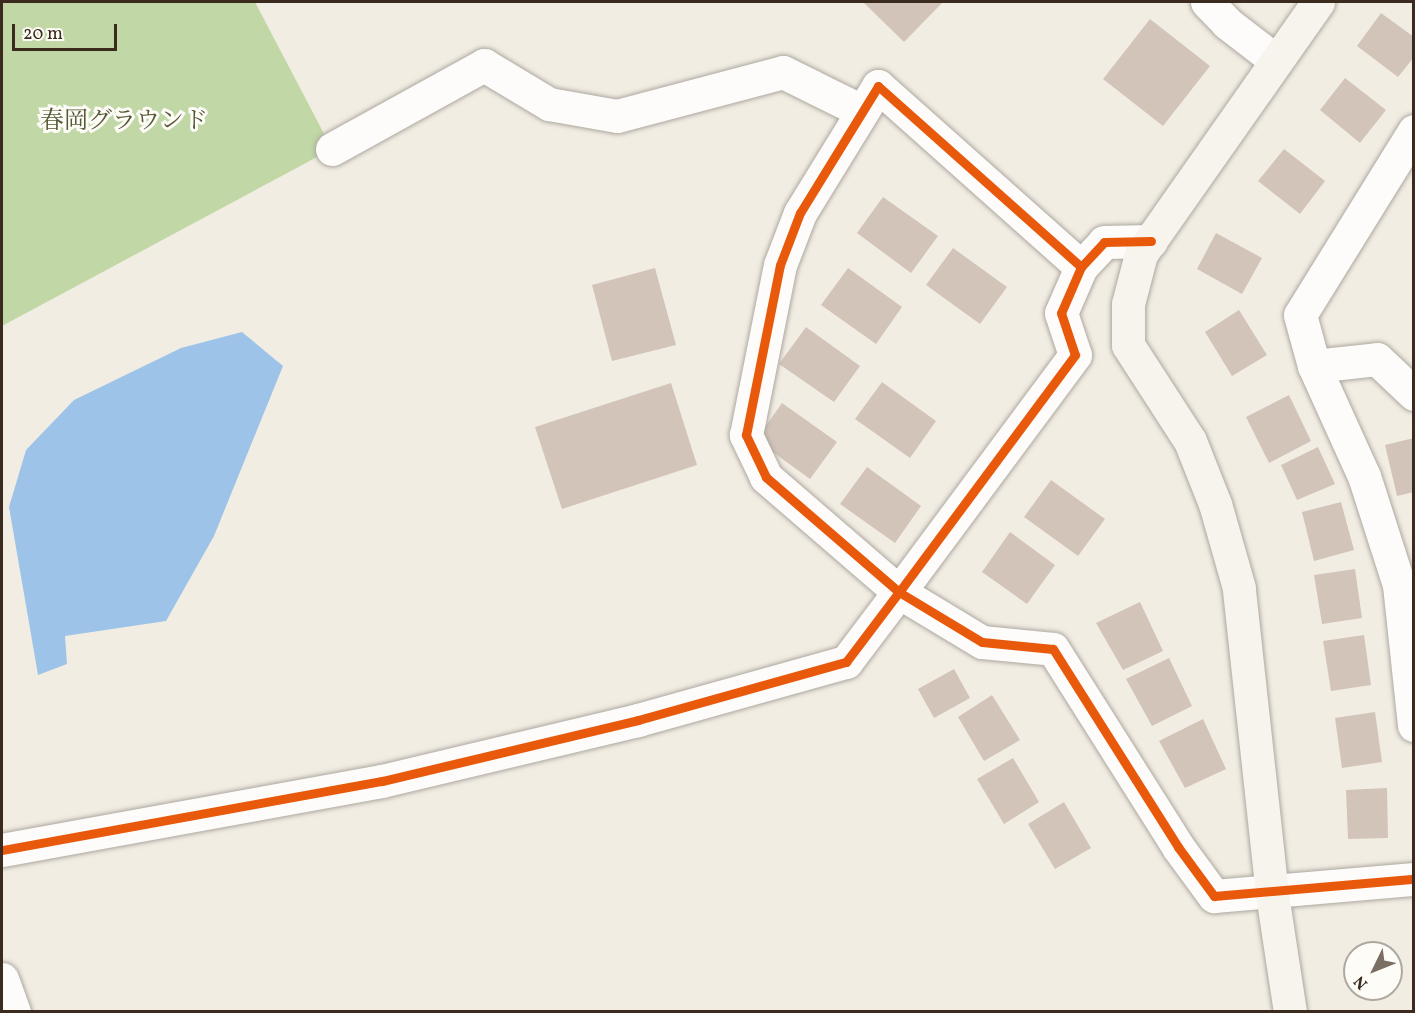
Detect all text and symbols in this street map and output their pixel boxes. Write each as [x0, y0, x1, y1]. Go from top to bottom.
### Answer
scale bar [15, 12, 120, 50]
text: 20 m [23, 22, 63, 47]
park label: 春岡グラウンド [40, 109, 208, 137]
north arrow [1343, 941, 1403, 1001]
text: N [1349, 970, 1373, 994]

